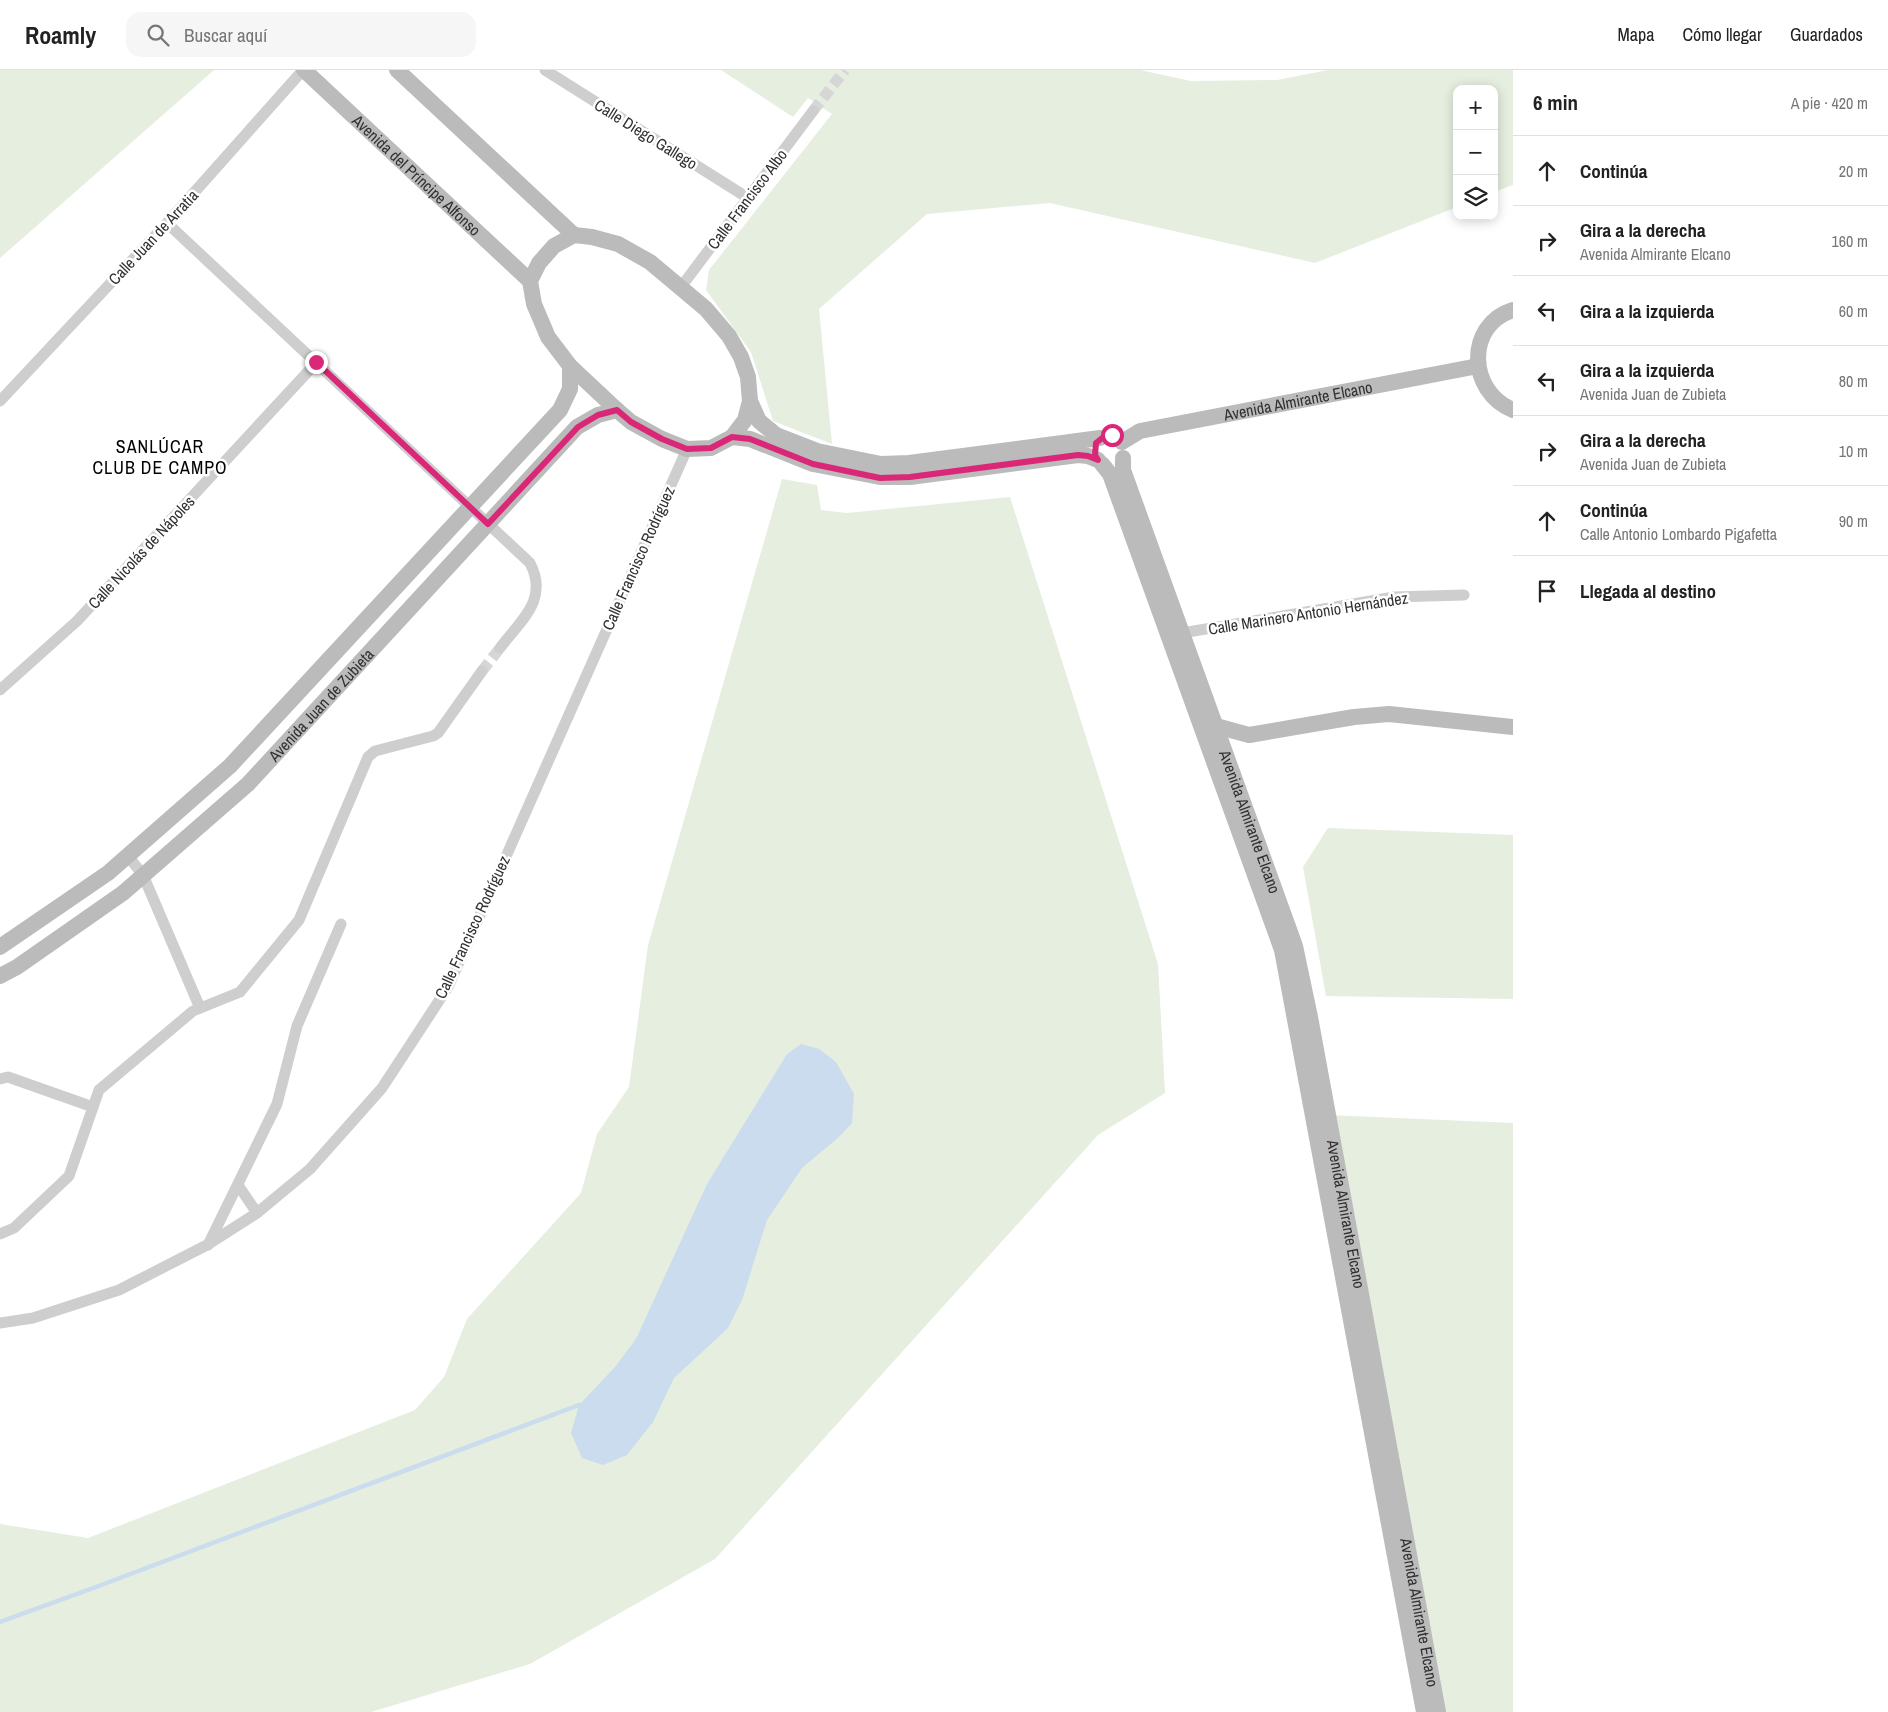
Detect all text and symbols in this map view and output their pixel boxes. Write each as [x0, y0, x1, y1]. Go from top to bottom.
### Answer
search box [126, 12, 476, 57]
text: Roamly [25, 19, 96, 51]
icon: search [144, 21, 172, 49]
text: Buscar aquí [184, 22, 267, 48]
text: Mapa [1617, 22, 1654, 47]
text: Cómo llegar [1682, 22, 1762, 47]
text: Guardados [1790, 22, 1863, 47]
map controls [1453, 85, 1498, 220]
button: + [1453, 85, 1498, 130]
text: 6 min [1533, 88, 1578, 117]
text: A pie · 420 m [1791, 92, 1868, 114]
street label: Calle Diego Gallego [590, 94, 702, 174]
street label: Avenida del Príncipe Alfonso [347, 109, 486, 241]
button: − [1453, 130, 1498, 175]
street label: Calle Francisco Albo [702, 144, 792, 254]
icon: ahead [1533, 157, 1561, 185]
text: Continúa [1580, 158, 1648, 184]
text: 20 m [1839, 160, 1868, 182]
button: layers [1453, 175, 1498, 220]
street label: Calle Juan de Arratia [103, 184, 203, 289]
text: Gira a la derecha [1580, 217, 1706, 243]
icon: right [1533, 227, 1561, 255]
text: 160 m [1832, 230, 1868, 252]
text: Avenida Almirante Elcano [1580, 243, 1731, 265]
icon: left [1533, 297, 1561, 325]
text: Gira a la izquierda [1580, 298, 1714, 324]
text: 60 m [1839, 300, 1868, 322]
route end [305, 351, 328, 374]
text: Gira a la izquierda [1580, 357, 1714, 383]
icon: left [1533, 367, 1561, 395]
text: 80 m [1839, 370, 1868, 392]
street label: Avenida Almirante Elcano [1221, 376, 1374, 426]
text: Avenida Juan de Zubieta [1580, 383, 1726, 405]
route start [1101, 424, 1124, 447]
text: Gira a la derecha [1580, 427, 1706, 453]
district label: SANLÚCAR CLUB DE CAMPO [92, 434, 228, 480]
icon: right [1533, 437, 1561, 465]
text: 10 m [1839, 440, 1868, 462]
text: Avenida Juan de Zubieta [1580, 453, 1726, 475]
street label: Calle Francisco Rodríguez [596, 482, 680, 633]
street label: Calle Nicolás de Nápoles [83, 491, 199, 613]
text: Continúa [1580, 497, 1648, 523]
icon: ahead [1533, 507, 1561, 535]
text: 90 m [1839, 510, 1868, 532]
text: Calle Antonio Lombardo Pigafetta [1580, 523, 1777, 545]
icon: arrive [1533, 577, 1561, 605]
text: Llegada al destino [1580, 578, 1716, 604]
street label: Calle Marinero Antonio Hernández [1207, 586, 1410, 640]
street label: Avenida Juan de Zubieta [263, 643, 379, 767]
street label: Avenida Almirante Elcano [1214, 746, 1286, 896]
street label: Calle Francisco Rodríguez [429, 852, 515, 1002]
street label: Avenida Almirante Elcano [1322, 1137, 1371, 1290]
street label: Avenida Almirante Elcano [1395, 1535, 1444, 1688]

